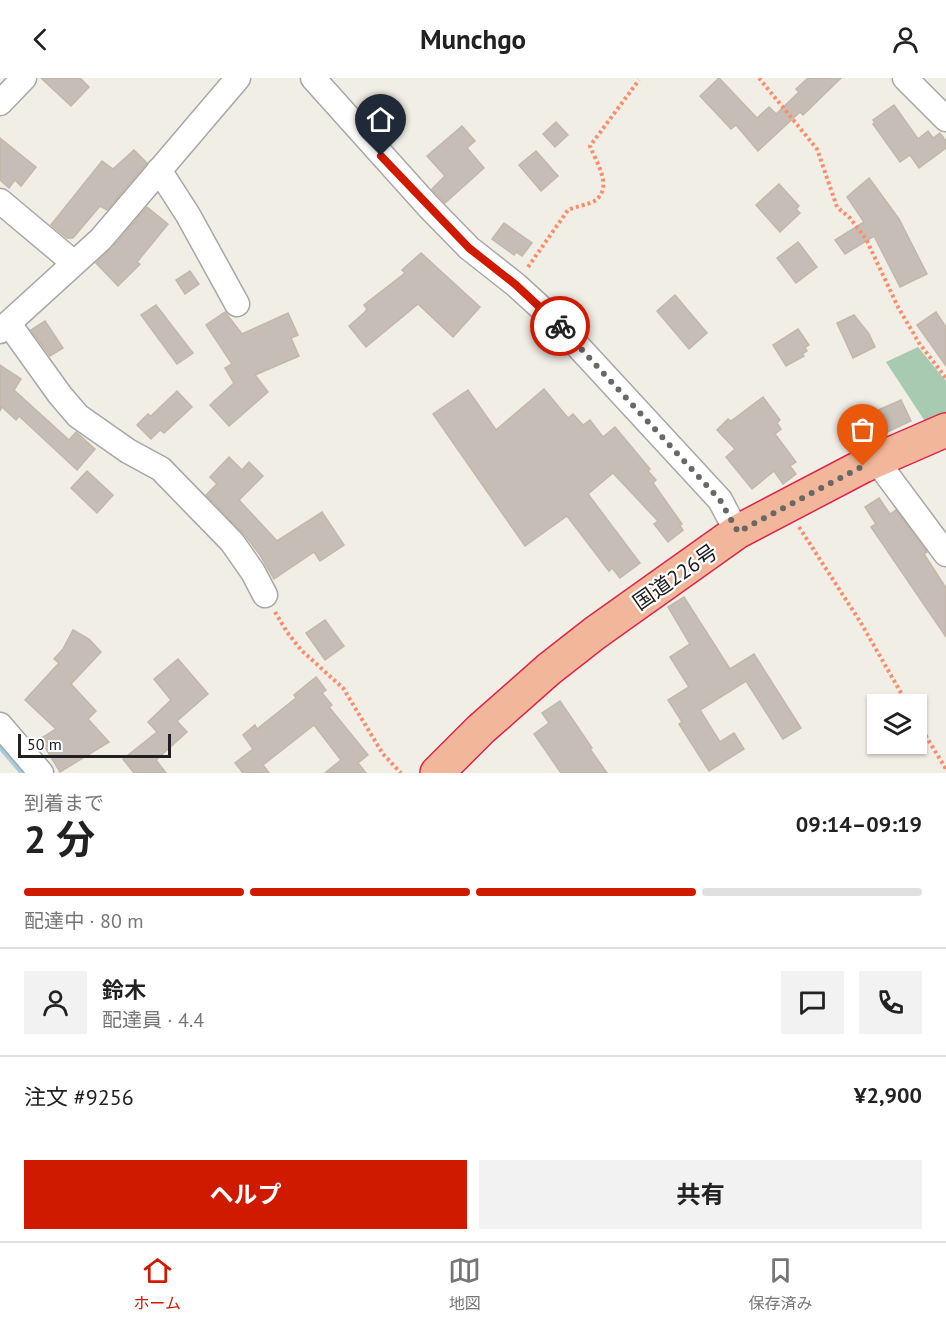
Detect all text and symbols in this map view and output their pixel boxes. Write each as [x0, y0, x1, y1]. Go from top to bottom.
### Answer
text: Munchgo [420, 22, 526, 56]
icon: back [24, 23, 57, 56]
icon: person [889, 23, 922, 56]
pin [355, 94, 406, 156]
icon: home [364, 103, 397, 136]
courier [530, 296, 590, 356]
icon: bike [544, 310, 577, 343]
pin [837, 404, 888, 466]
icon: bag [846, 413, 879, 446]
street label: 国道226号 [627, 538, 723, 616]
map controls [867, 694, 927, 754]
button: layers [867, 694, 927, 754]
scale bar [18, 731, 171, 758]
text: 50 m [27, 734, 62, 754]
text: 到着まで [24, 790, 104, 816]
text: 09:14–09:19 [796, 810, 922, 838]
text: 2 分 [24, 813, 95, 864]
text: 配達中 · 80 m [24, 908, 143, 934]
button: person [24, 971, 87, 1034]
button: chat [781, 971, 844, 1034]
button: phone [859, 971, 922, 1034]
text: 鈴木 [102, 976, 146, 1004]
text: 配達員 · 4.4 [102, 1007, 204, 1033]
text: ¥2,900 [854, 1081, 922, 1109]
text: 注文 #9256 [24, 1083, 134, 1111]
button: ヘルプ [24, 1160, 467, 1229]
button: 共有 [479, 1160, 922, 1229]
tab: ホーム [134, 1254, 181, 1314]
tab: 地図 [448, 1254, 481, 1314]
tab: 保存済み [748, 1254, 812, 1314]

